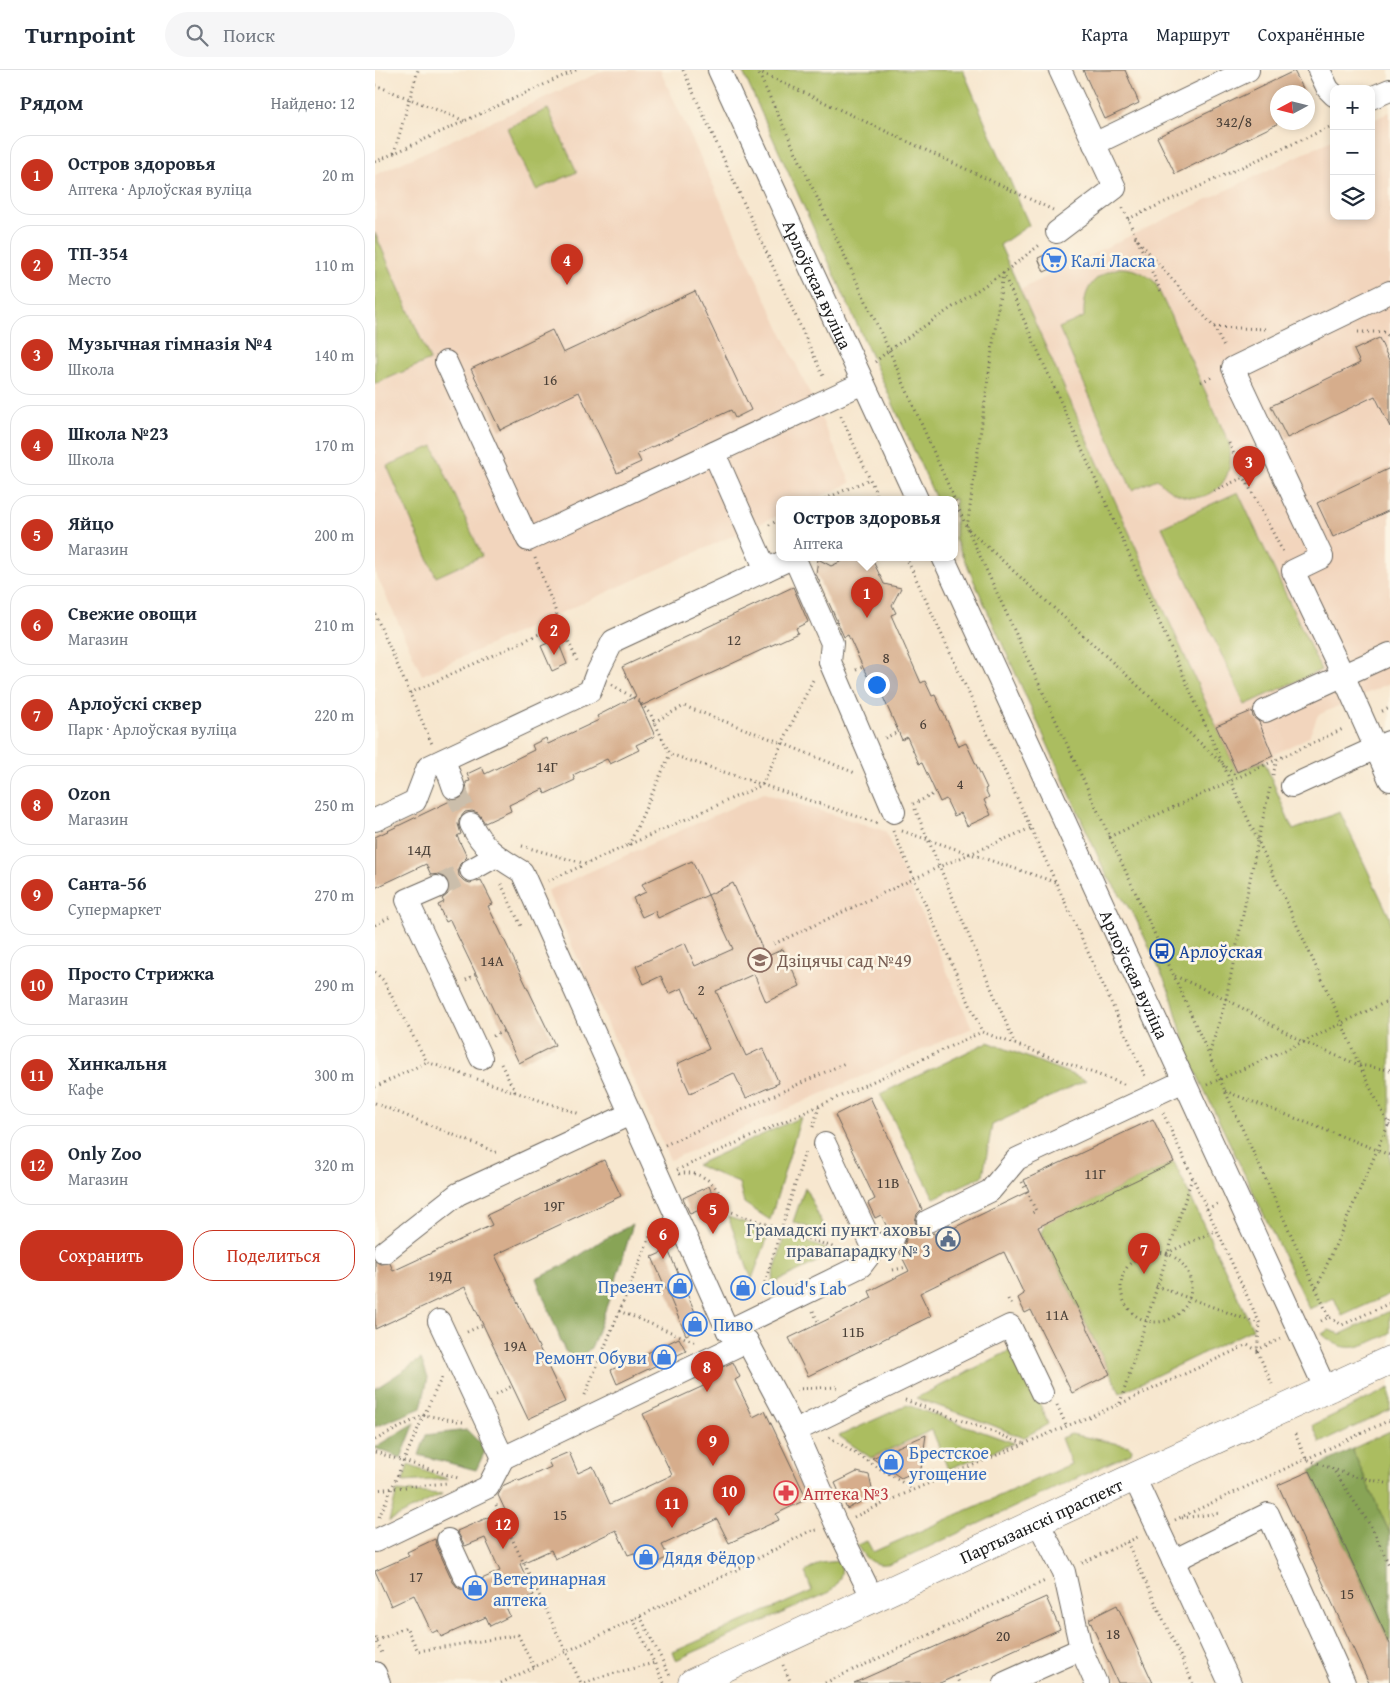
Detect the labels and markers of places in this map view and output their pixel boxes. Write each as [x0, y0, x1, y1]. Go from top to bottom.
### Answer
pin: 4 [551, 244, 583, 285]
supermarket icon: Калі Ласка [1041, 247, 1067, 273]
place label: Калі Ласка [1071, 247, 1156, 274]
pin: 3 [1233, 446, 1265, 487]
pin: 1 [851, 577, 883, 618]
pin: 2 [538, 614, 570, 655]
bus stop icon: Арлоўская [1149, 938, 1175, 964]
place label: Арлоўская [1179, 938, 1263, 965]
school or university icon: Дзіцячы сад №49 [747, 947, 773, 973]
place label: Дзіцячы сад №49 [776, 947, 912, 974]
pin: 5 [697, 1193, 729, 1234]
place label: Грамадскі пункт аховы правапарадку № 3 [746, 1216, 931, 1264]
pin: 6 [647, 1218, 679, 1259]
public building icon: Грамадскі пункт аховы правапарадку № 3 [935, 1226, 961, 1252]
pin: 7 [1128, 1233, 1160, 1274]
place label: Презент [598, 1273, 663, 1300]
shop icon: Презент [667, 1273, 693, 1299]
shop icon: Cloud's Lab [730, 1275, 756, 1301]
place label: Cloud's Lab [761, 1275, 847, 1302]
shop icon: Пиво [682, 1311, 708, 1337]
place label: Пиво [713, 1311, 753, 1338]
place label: Ремонт Обуви [535, 1344, 647, 1371]
shop icon: Ремонт Обуви [651, 1344, 677, 1370]
pin: 8 [691, 1351, 723, 1392]
pin: 9 [697, 1425, 729, 1466]
place label: Брестское угощение [908, 1439, 989, 1487]
shop icon: Брестское угощение [878, 1449, 904, 1475]
pin: 10 [713, 1475, 745, 1516]
pharmacy icon: Аптека №3 [773, 1480, 799, 1506]
place label: Аптека №3 [803, 1480, 889, 1507]
pin: 11 [656, 1487, 688, 1528]
pin: 12 [487, 1508, 519, 1549]
shop icon: Дядя Фёдор [633, 1544, 659, 1570]
place label: Дядя Фёдор [662, 1544, 756, 1571]
place label: Ветеринарная аптека [493, 1565, 606, 1613]
shop icon: Ветеринарная аптека [462, 1575, 488, 1601]

